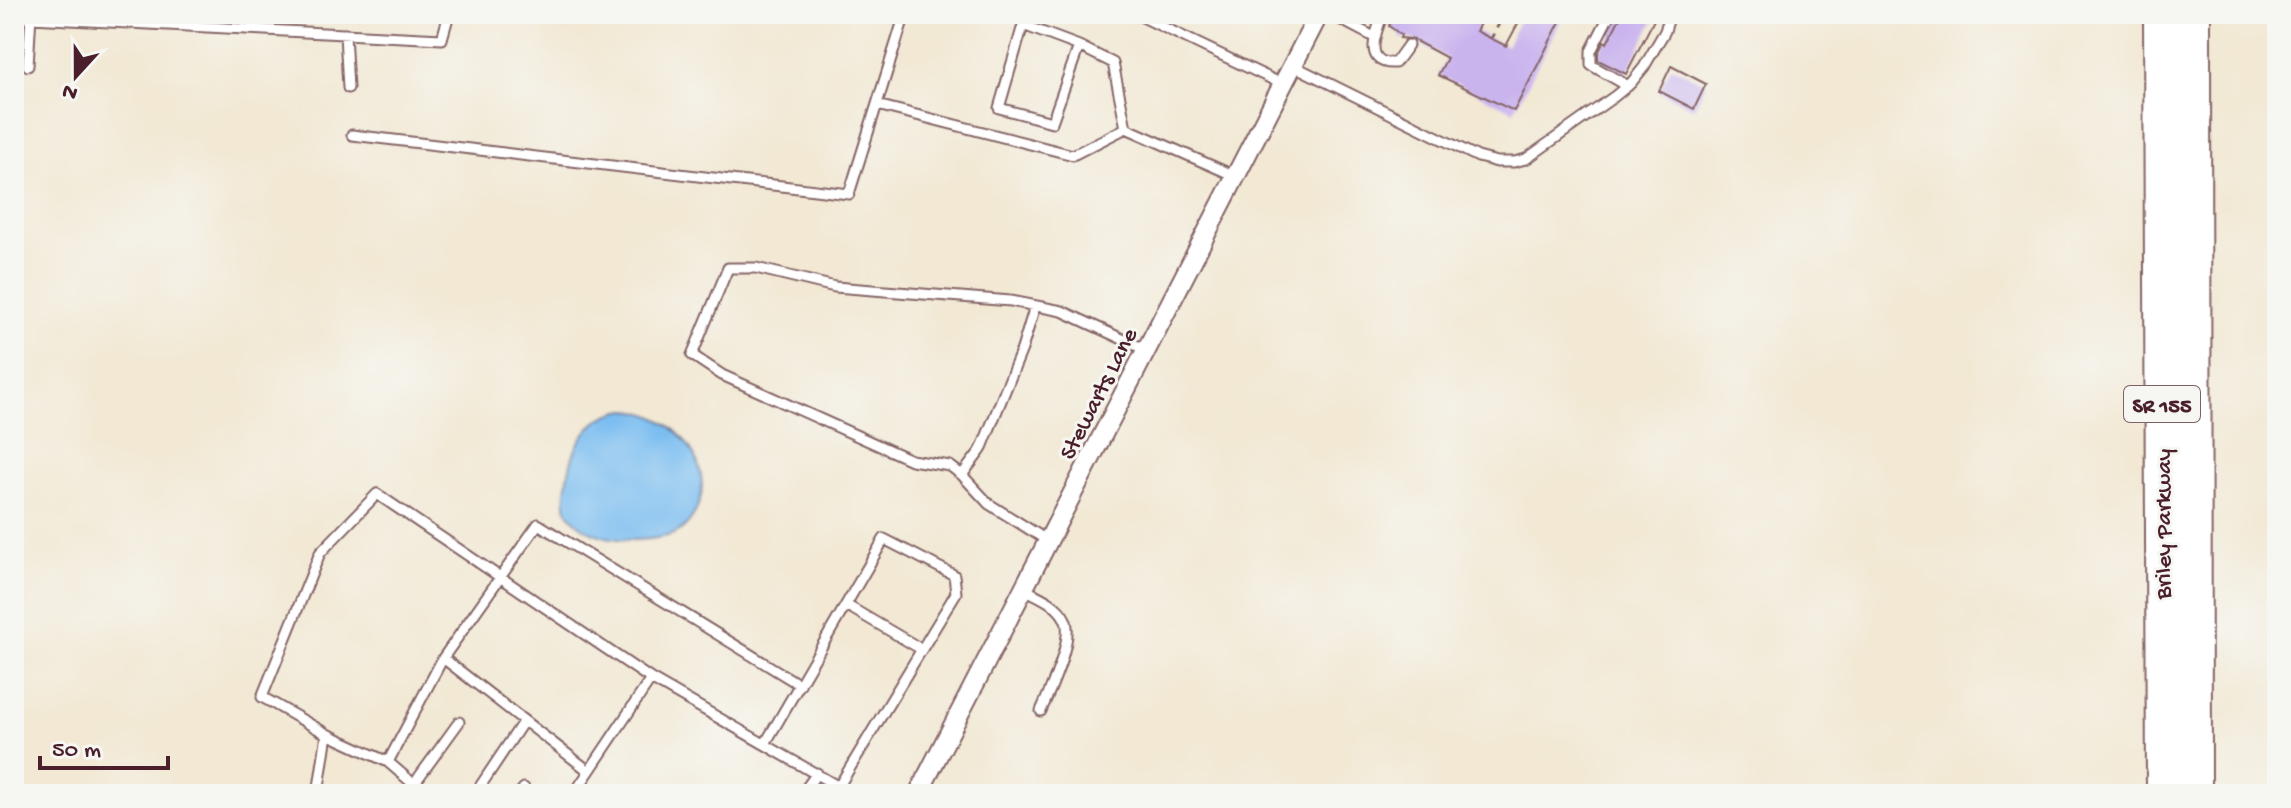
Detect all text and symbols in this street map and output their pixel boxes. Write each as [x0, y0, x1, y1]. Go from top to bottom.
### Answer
north arrow [36, 36, 116, 116]
text: N [59, 76, 82, 106]
street label: Stewarts Lane [1055, 323, 1146, 465]
road number: SR 155 [2124, 386, 2200, 422]
street label: Briley Parkway [2151, 449, 2180, 600]
scale bar [40, 720, 168, 770]
text: 50 m [52, 737, 101, 766]

